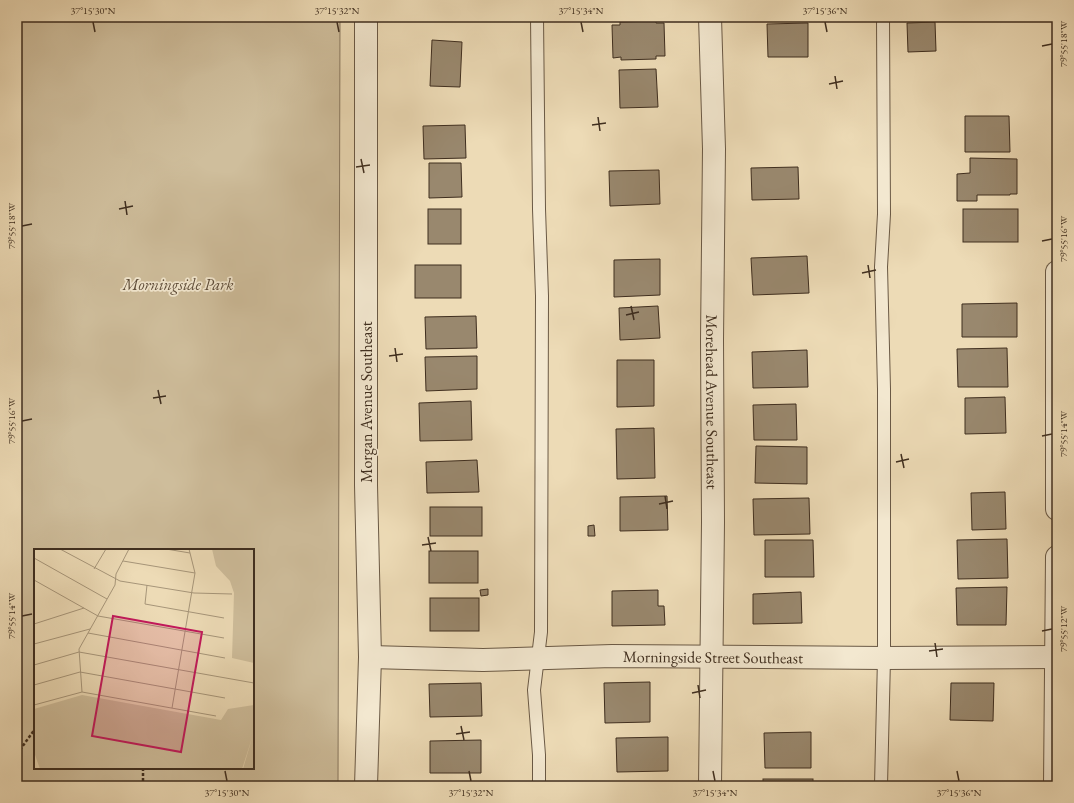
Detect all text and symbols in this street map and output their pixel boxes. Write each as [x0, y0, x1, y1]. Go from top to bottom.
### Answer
text: 37°15'30"N [71, 4, 116, 17]
text: 37°15'32"N [315, 4, 360, 17]
text: 37°15'34"N [559, 4, 604, 17]
text: 37°15'36"N [803, 4, 848, 17]
text: 79°55'18"W [1057, 20, 1070, 67]
text: 79°55'18"W [5, 202, 18, 249]
text: 79°55'16"W [1057, 215, 1070, 262]
park label: Morningside Park [122, 274, 234, 295]
street label: Morehead Avenue Southeast [701, 314, 723, 489]
street label: Morgan Avenue Southeast [356, 321, 377, 483]
text: 79°55'16"W [5, 397, 18, 444]
text: 79°55'14"W [1057, 410, 1070, 457]
inset map [34, 549, 254, 769]
text: 79°55'14"W [5, 592, 18, 639]
text: 79°55'12"W [1057, 605, 1070, 652]
street label: Morningside Street Southeast [623, 646, 803, 668]
text: 37°15'30"N [205, 786, 250, 799]
text: 37°15'32"N [449, 786, 494, 799]
text: 37°15'34"N [693, 786, 738, 799]
text: 37°15'36"N [937, 786, 982, 799]

